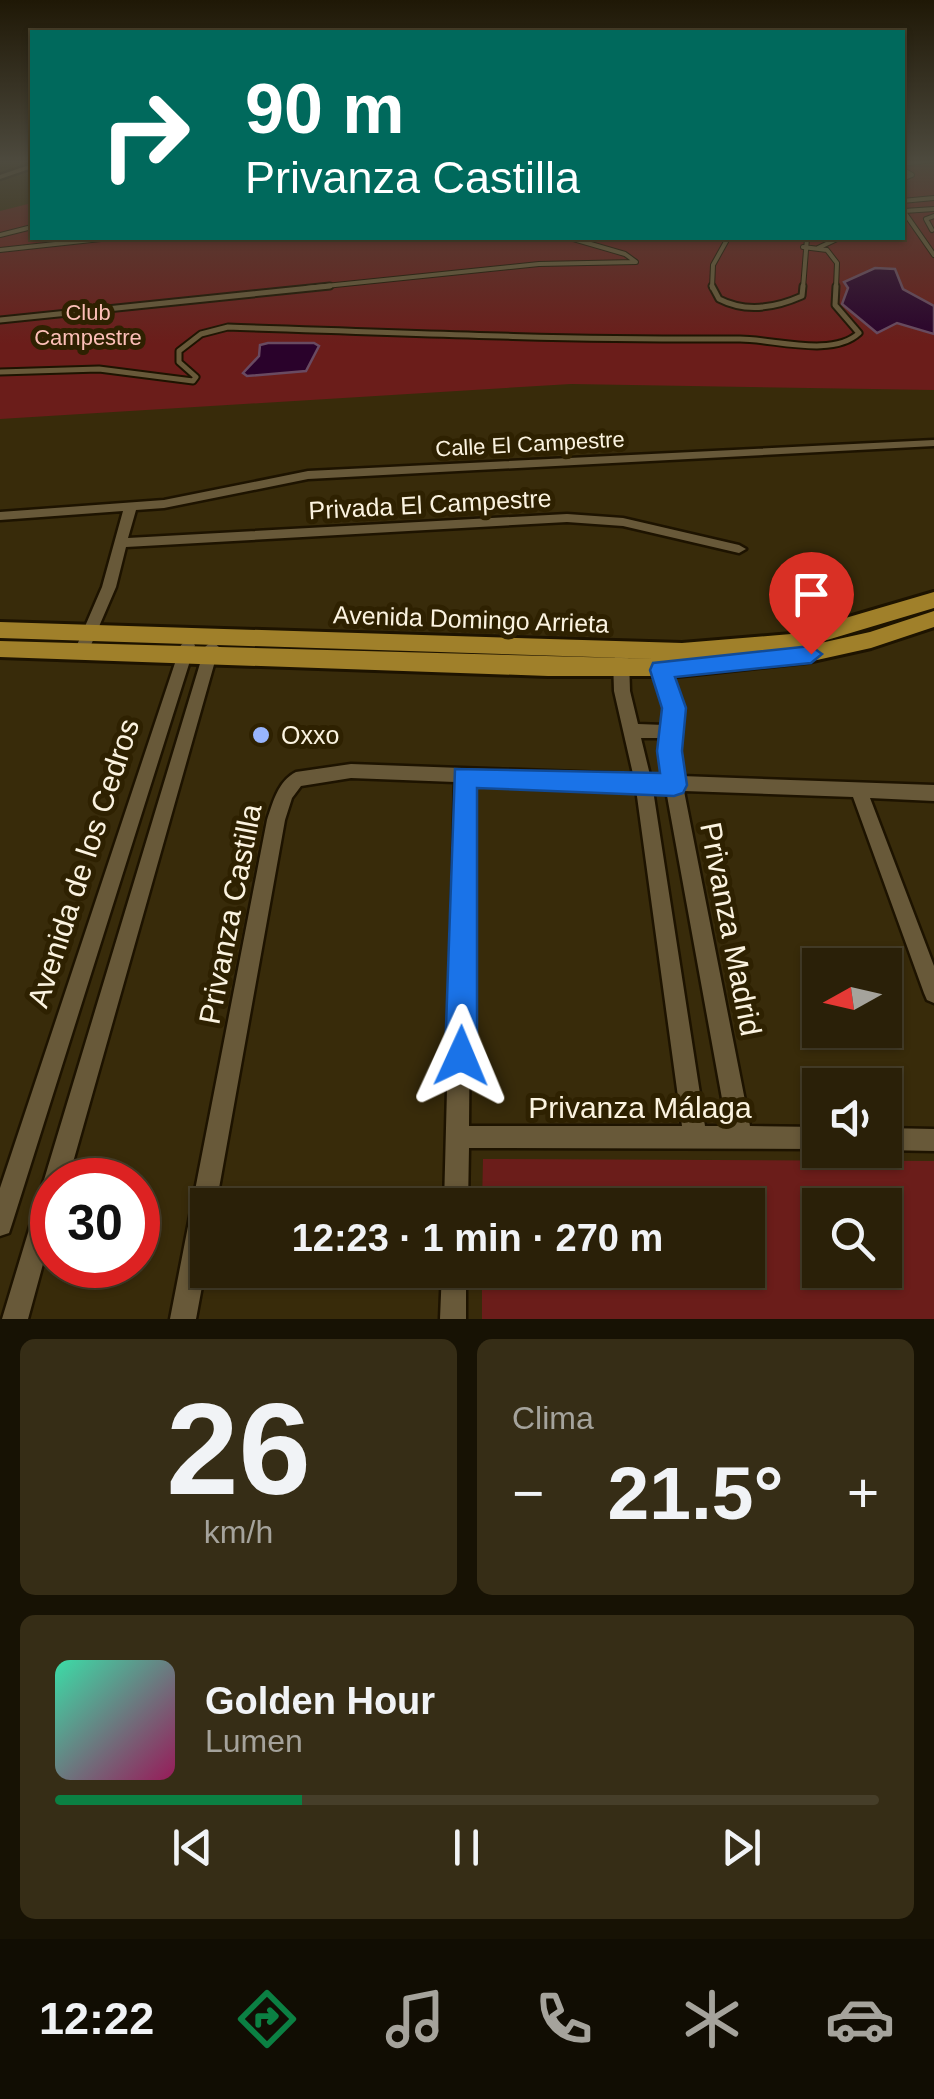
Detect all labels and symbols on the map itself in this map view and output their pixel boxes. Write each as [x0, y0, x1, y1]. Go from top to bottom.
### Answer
park label: Club Campestre [34, 300, 142, 350]
street label: Calle El Campestre [435, 427, 625, 461]
street label: Privada El Campestre [308, 484, 552, 524]
pin [769, 552, 854, 655]
street label: Avenida Domingo Arrieta [333, 600, 610, 638]
street label: Avenida de los Cedros [21, 715, 145, 1011]
place label: Oxxo [281, 721, 339, 749]
marker: Oxxo [250, 724, 272, 746]
street label: Privanza Castilla [192, 801, 268, 1027]
street label: Privanza Madrid [694, 819, 768, 1039]
north arrow [802, 948, 902, 1048]
position arrow [409, 1004, 513, 1108]
street label: Privanza Málaga [528, 1091, 752, 1124]
speed limit sign: 30 [30, 1158, 160, 1288]

